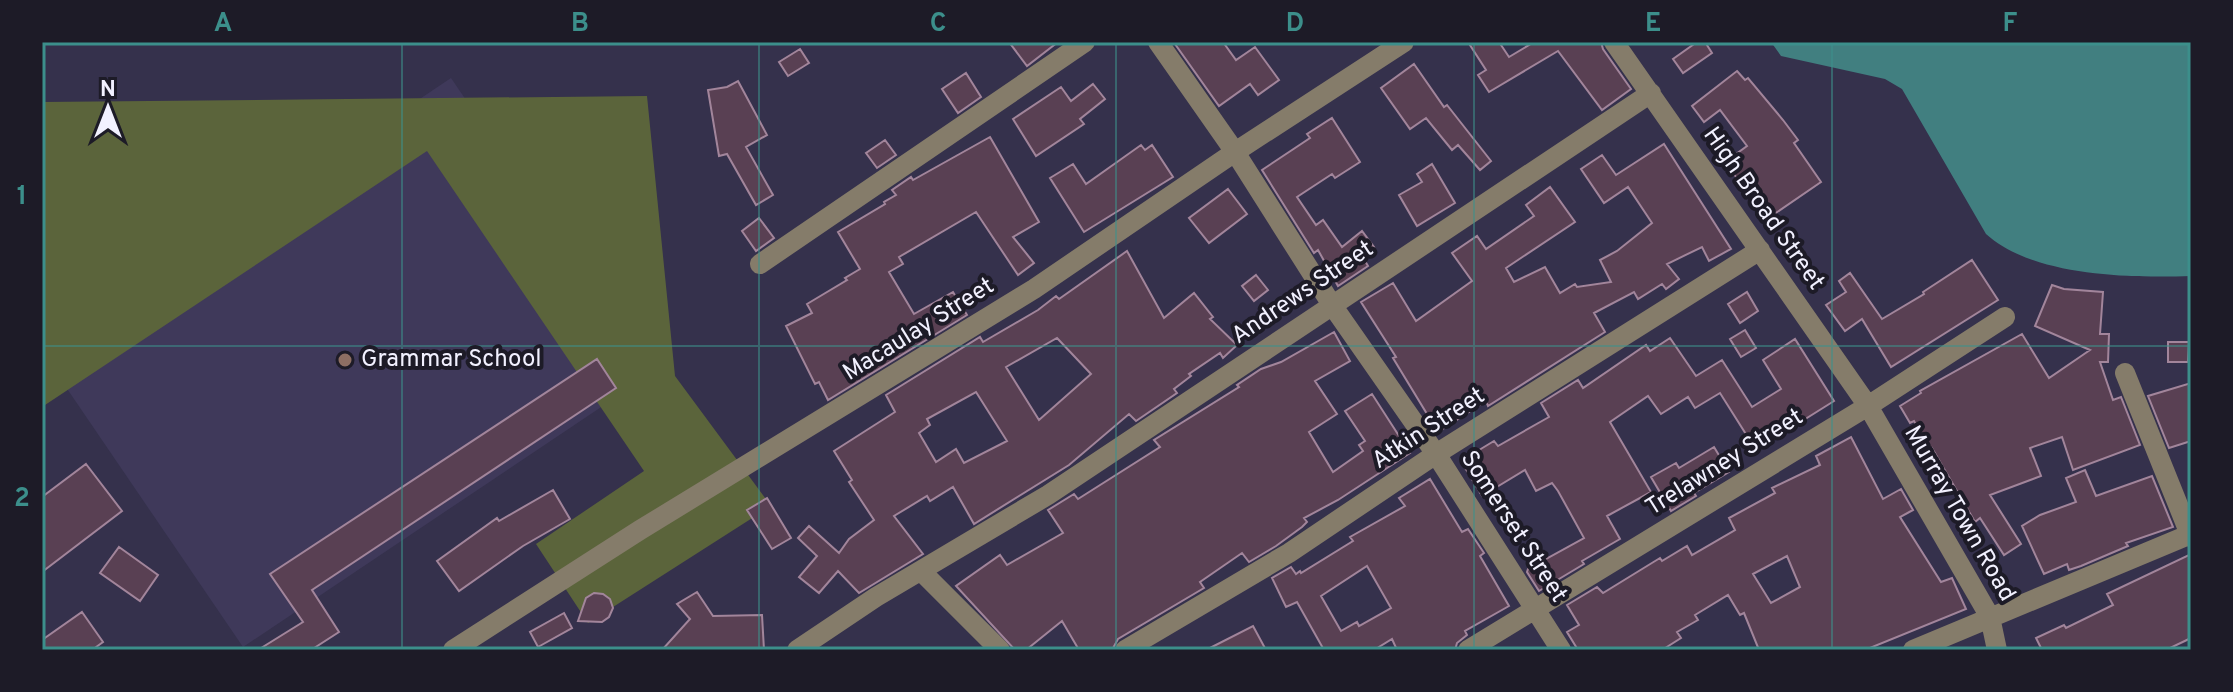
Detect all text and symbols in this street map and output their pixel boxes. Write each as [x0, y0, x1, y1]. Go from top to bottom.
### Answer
text: A [214, 8, 232, 41]
text: B [571, 8, 589, 41]
text: C [930, 8, 946, 41]
text: D [1286, 8, 1304, 41]
text: E [1645, 8, 1661, 41]
text: F [2003, 8, 2018, 41]
north arrow [68, 68, 148, 148]
text: N [100, 77, 116, 104]
street label: High Broad Street [1696, 122, 1830, 296]
text: 1 [17, 181, 27, 214]
street label: Andrews Street [1226, 234, 1380, 352]
street label: Macaulay Street [838, 272, 1000, 388]
place label: Grammar School [361, 345, 542, 375]
marker: Grammar School [336, 351, 354, 369]
street label: Atkin Street [1367, 381, 1491, 477]
street label: Trelawney Street [1641, 403, 1809, 523]
street label: Murray Town Road [1897, 421, 2021, 607]
street label: Somerset Street [1453, 446, 1573, 608]
text: 2 [14, 483, 30, 516]

